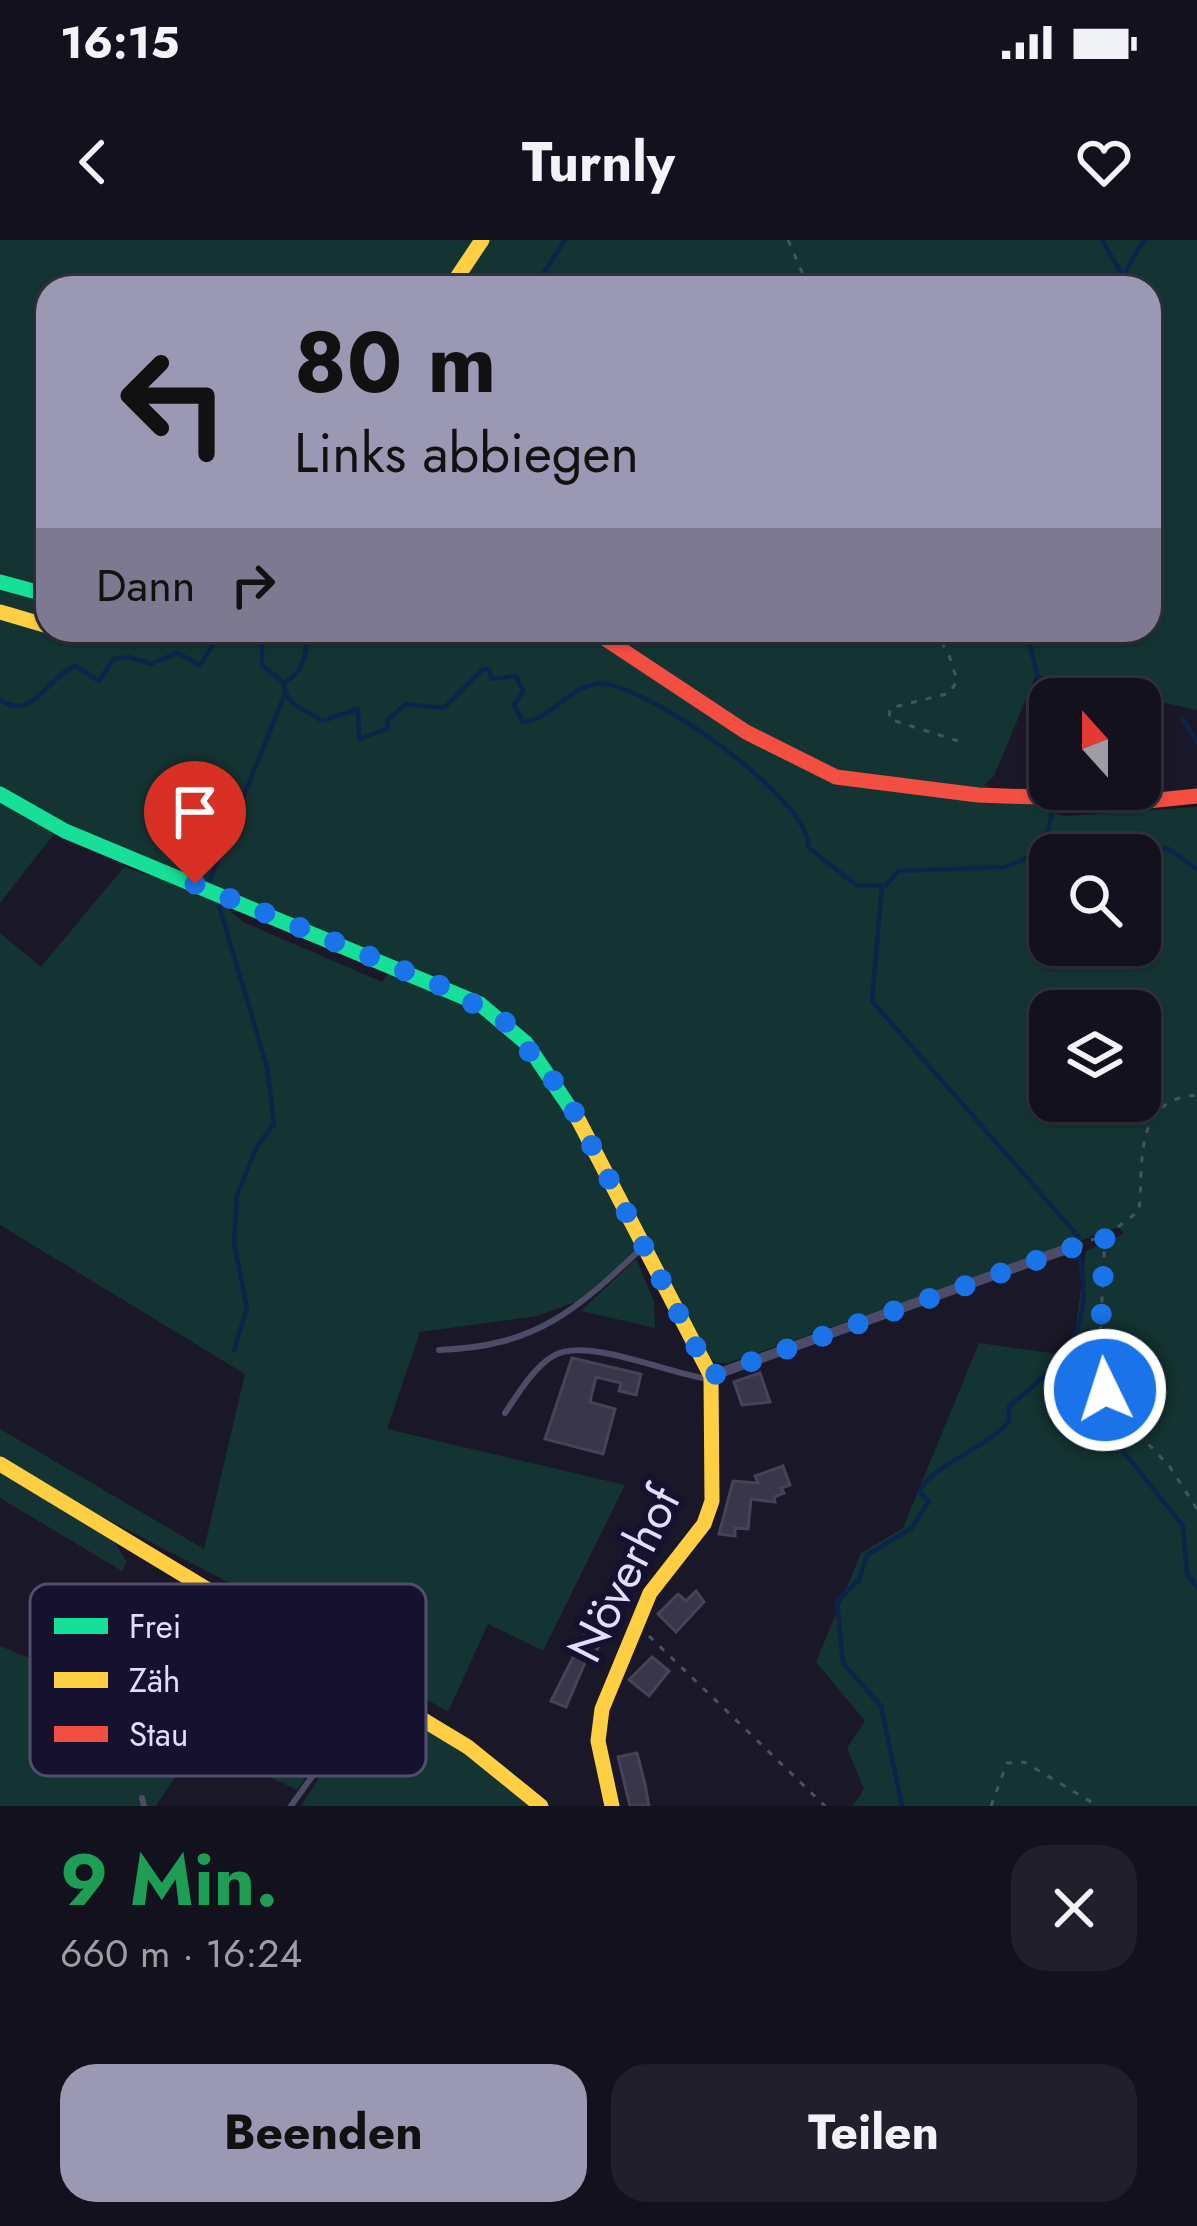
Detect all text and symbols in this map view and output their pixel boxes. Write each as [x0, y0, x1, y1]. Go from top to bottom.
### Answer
text: 16:15 [60, 10, 179, 75]
text: Turnly [522, 123, 675, 201]
icon: back [60, 129, 126, 195]
icon: heart [1071, 129, 1137, 195]
text: 80 m [294, 302, 496, 424]
icon: left [96, 324, 252, 480]
text: Links abbiegen [294, 414, 639, 492]
icon: right [220, 552, 286, 618]
text: Dann [96, 553, 196, 618]
north arrow [1029, 678, 1161, 810]
map controls [1029, 678, 1161, 1122]
pin [144, 761, 246, 884]
icon: arrive [162, 779, 228, 845]
button: search [1029, 834, 1161, 966]
button: layers [1029, 990, 1161, 1122]
position arrow [1042, 1327, 1168, 1453]
street label: Növerhof [550, 1473, 698, 1674]
legend [30, 1584, 426, 1776]
text: Frei [129, 1603, 181, 1650]
text: Zäh [129, 1657, 180, 1704]
text: Stau [129, 1711, 188, 1758]
text: 9 Min. [60, 1828, 278, 1932]
button: close [1011, 1845, 1137, 1971]
text: 660 m · 16:24 [60, 1925, 302, 1982]
button: Beenden [60, 2064, 587, 2202]
button: Teilen [611, 2064, 1137, 2202]

